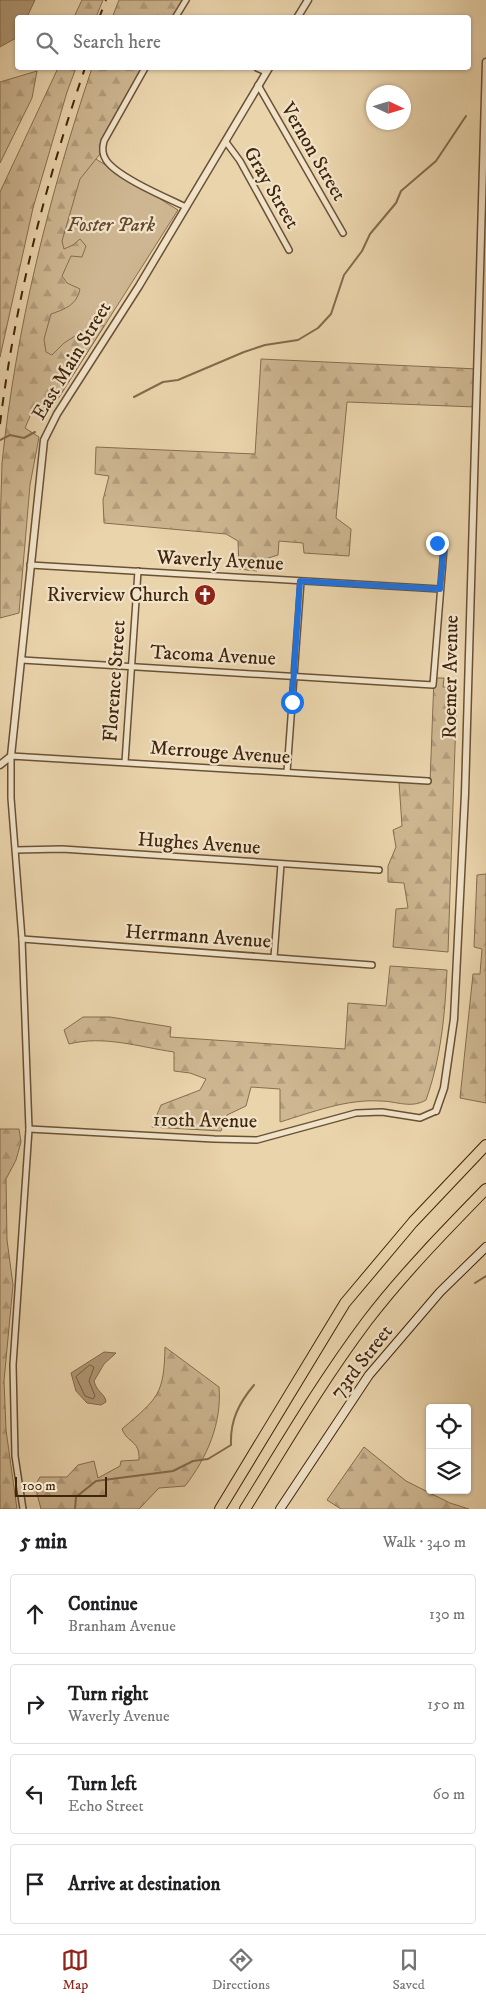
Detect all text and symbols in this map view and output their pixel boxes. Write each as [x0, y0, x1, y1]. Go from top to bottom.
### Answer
search box [15, 15, 471, 70]
icon: search [33, 29, 61, 57]
text: Search here [73, 31, 161, 54]
north arrow [366, 85, 411, 130]
street label: Vernon Street [274, 97, 351, 206]
street label: Gray Street [237, 142, 305, 234]
park label: Foster Park [67, 213, 156, 238]
street label: East Main Street [27, 297, 117, 425]
route end [426, 532, 449, 555]
street label: Waverly Avenue [155, 545, 284, 577]
place label: Riverview Church [47, 583, 190, 608]
church icon: Riverview Church [193, 583, 217, 607]
street label: Roemer Avenue [437, 615, 465, 739]
street label: Florence Street [98, 619, 132, 743]
street label: Tacoma Avenue [150, 640, 276, 672]
route start [281, 691, 304, 714]
street label: Merrouge Avenue [149, 736, 291, 770]
street label: Hughes Avenue [137, 827, 261, 861]
street label: Herrmann Avenue [124, 919, 272, 955]
street label: 110th Avenue [153, 1108, 257, 1134]
street label: 73rd Street [325, 1320, 399, 1404]
map controls [426, 1404, 471, 1494]
button: locate [426, 1404, 471, 1449]
button: layers [426, 1449, 471, 1494]
scale bar [15, 1474, 108, 1497]
text: 100 m [22, 1477, 56, 1495]
text: 5 min [20, 1529, 67, 1555]
text: Walk · 340 m [383, 1532, 466, 1552]
text: Continue [68, 1593, 138, 1616]
icon: ahead [21, 1600, 49, 1628]
text: 130 m [429, 1604, 465, 1624]
text: Branham Avenue [68, 1616, 176, 1636]
text: Turn right [68, 1683, 148, 1706]
icon: right [21, 1690, 49, 1718]
text: 150 m [427, 1694, 465, 1714]
text: Waverly Avenue [68, 1706, 170, 1726]
text: Turn left [68, 1773, 137, 1796]
icon: left [21, 1780, 49, 1808]
text: 60 m [433, 1784, 465, 1804]
text: Echo Street [68, 1796, 144, 1816]
icon: arrive [21, 1870, 49, 1898]
text: Arrive at destination [68, 1873, 220, 1896]
tab: Map [61, 1946, 89, 1994]
tab: Directions [212, 1946, 270, 1994]
tab: Saved [393, 1946, 425, 1994]

